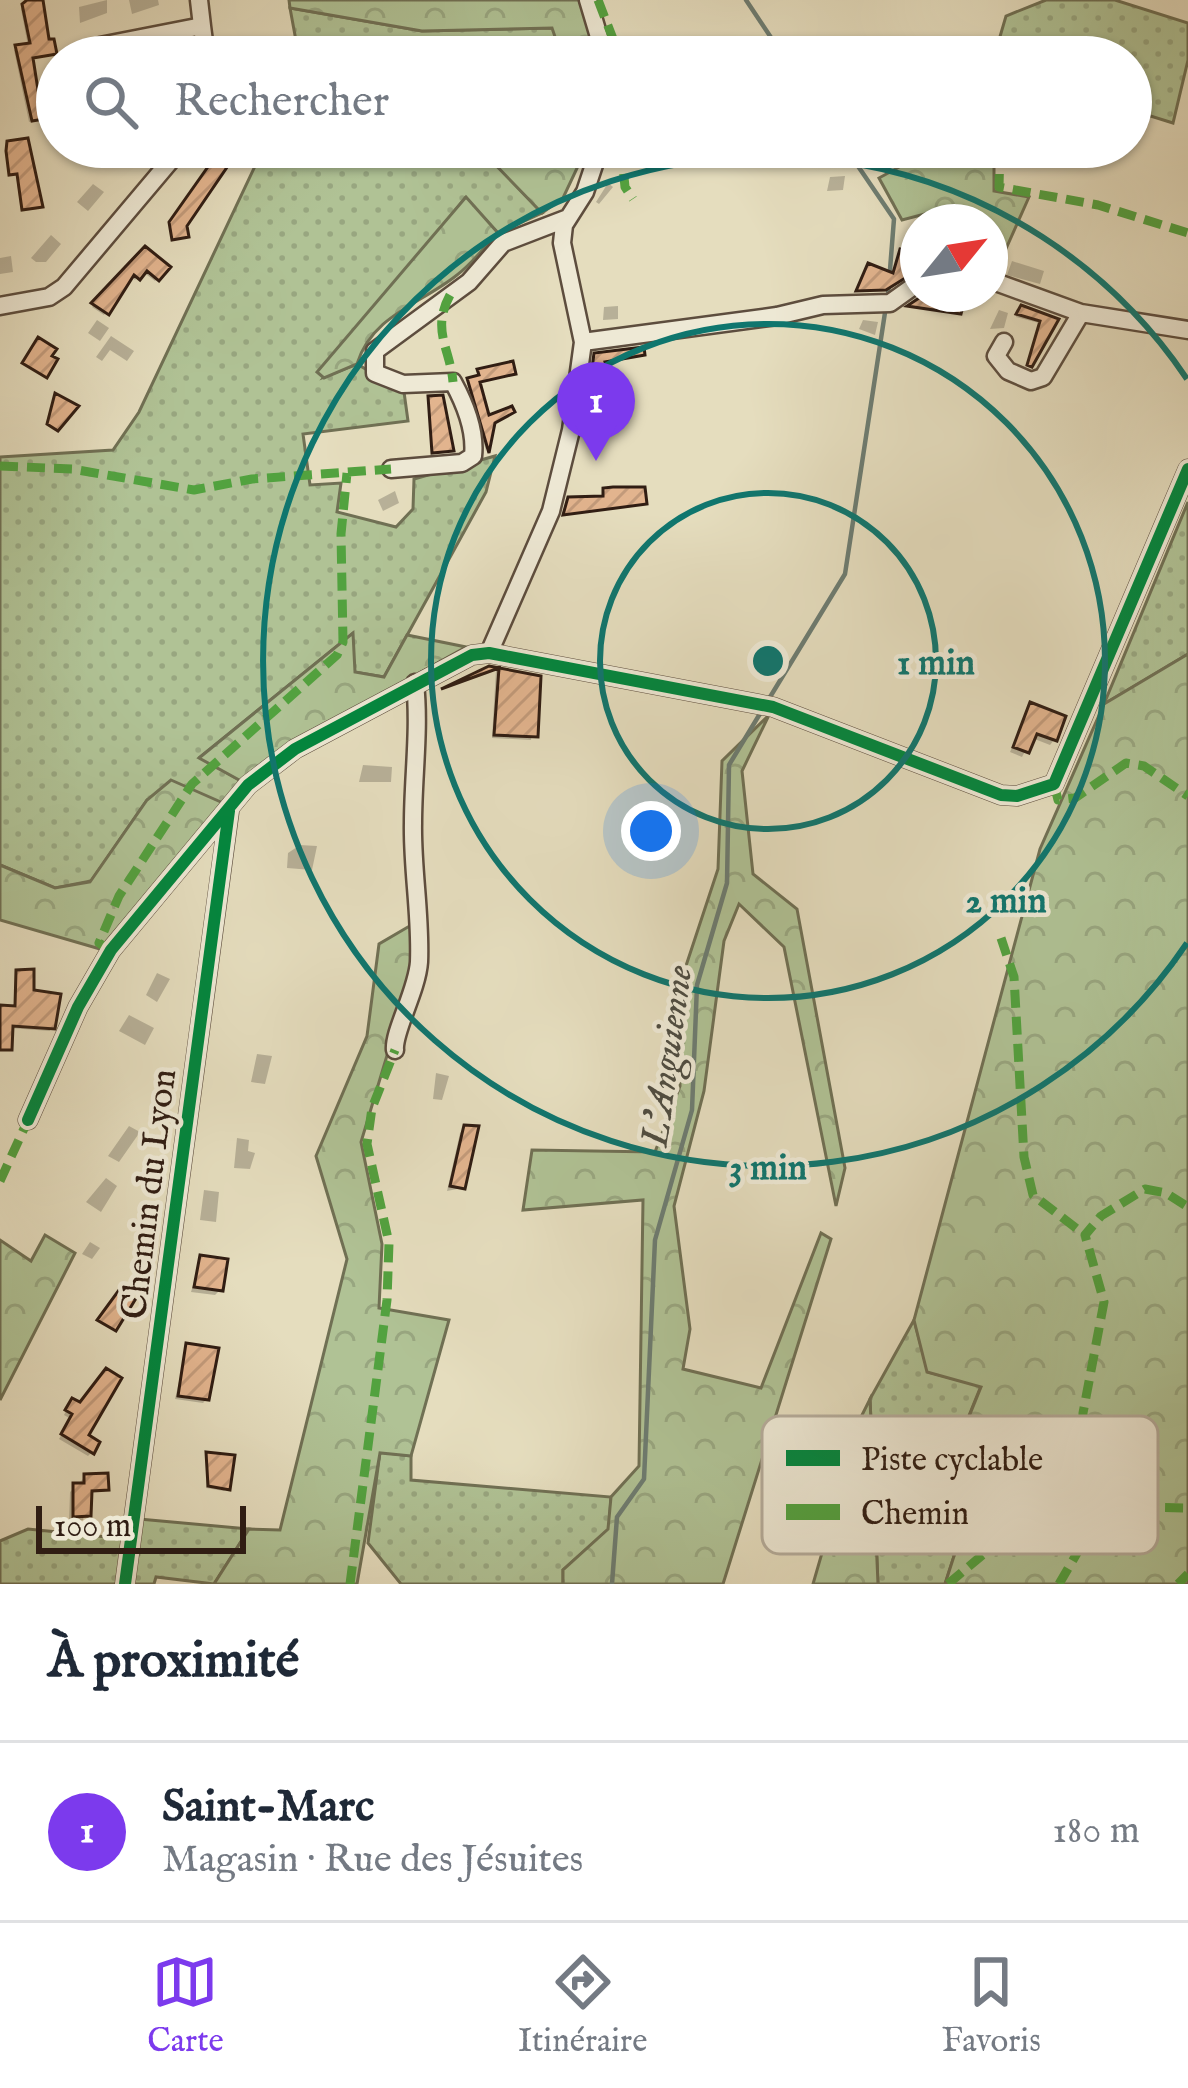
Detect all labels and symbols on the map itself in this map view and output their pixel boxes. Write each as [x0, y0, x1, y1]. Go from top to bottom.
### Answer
north arrow [900, 204, 1008, 312]
pin: 1 [557, 362, 635, 461]
centre of rings [747, 640, 789, 682]
text: 1 min [897, 641, 975, 687]
your location [621, 801, 681, 861]
text: 2 min [965, 879, 1047, 925]
water label: L'Anguienne [631, 963, 706, 1152]
street label: Chemin du Lyon [112, 1067, 188, 1322]
text: 3 min [729, 1146, 807, 1192]
legend [762, 1416, 1158, 1554]
text: Piste cyclable [861, 1440, 1043, 1482]
text: Chemin [861, 1494, 969, 1536]
scale bar [36, 1500, 246, 1553]

